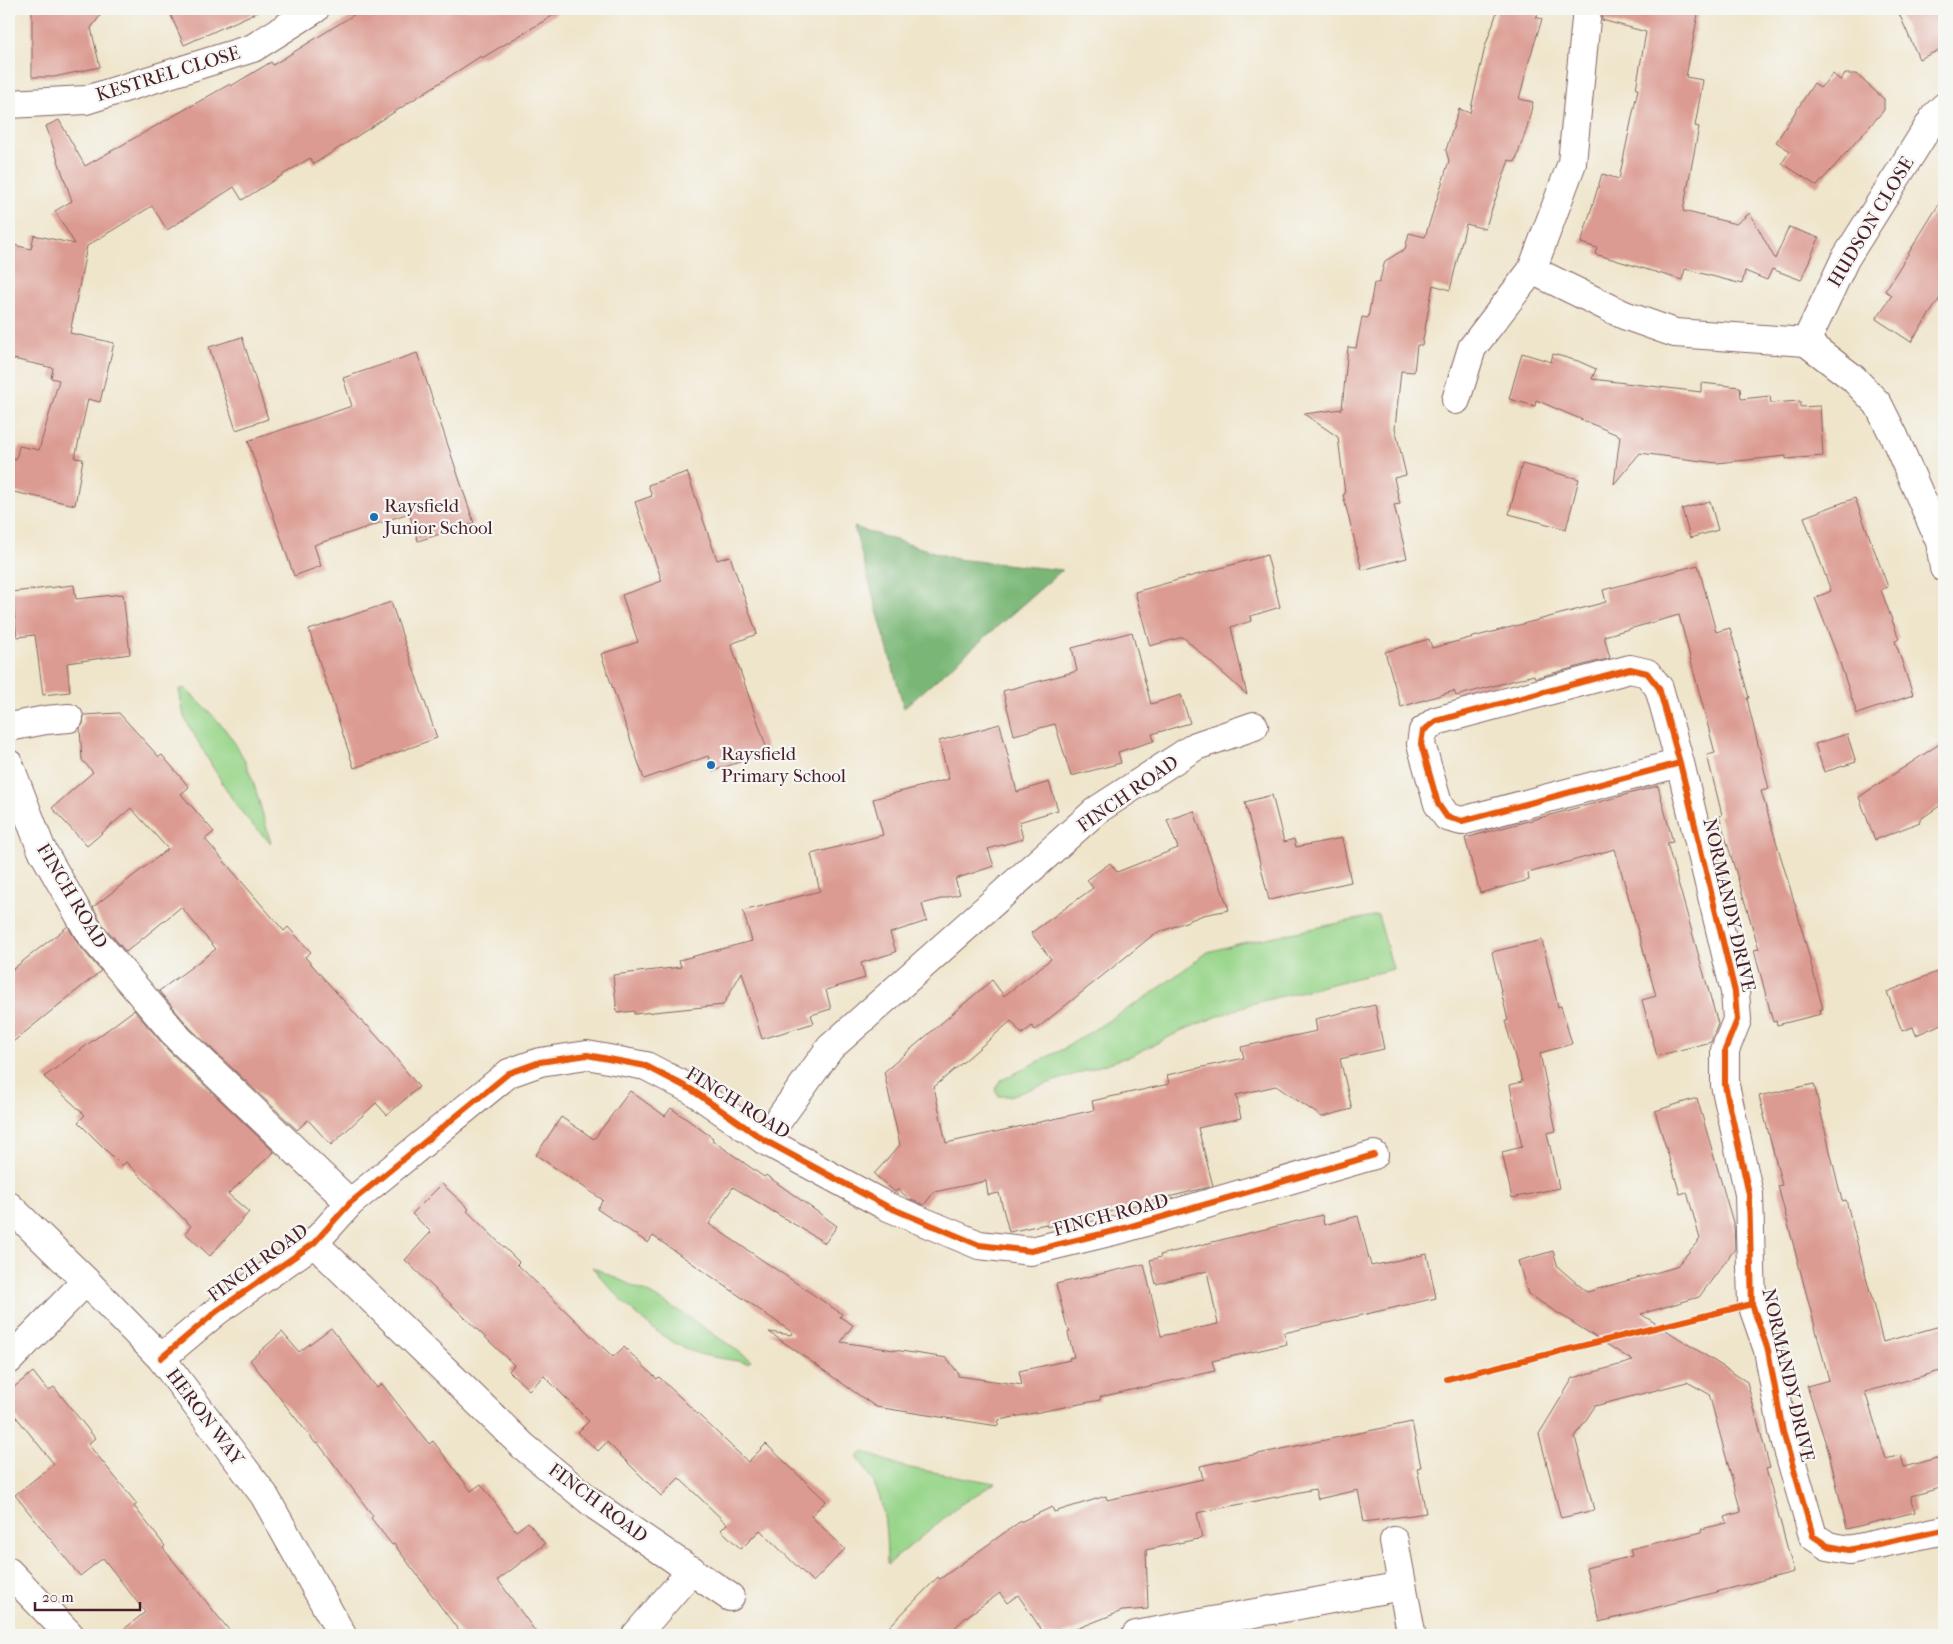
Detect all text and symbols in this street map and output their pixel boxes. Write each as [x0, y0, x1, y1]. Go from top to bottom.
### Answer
street label: KESTREL CLOSE [93, 41, 243, 106]
street label: HUDSON CLOSE [1823, 153, 1919, 291]
place label: Raysfield Junior School [382, 495, 493, 539]
marker: Raysfield Junior School [368, 511, 380, 523]
place label: Raysfield Primary School [721, 743, 846, 787]
street label: FINCH ROAD [1073, 751, 1183, 837]
marker: Raysfield Primary School [705, 759, 717, 771]
street label: NORMANDY DRIVE [1698, 816, 1760, 994]
street label: FINCH ROAD [32, 840, 112, 952]
street label: FINCH ROAD [682, 1062, 794, 1144]
street label: FINCH ROAD [1051, 1189, 1171, 1241]
street label: FINCH ROAD [204, 1219, 312, 1307]
street label: NORMANDY DRIVE [1757, 1286, 1819, 1464]
street label: HERON WAY [162, 1364, 249, 1470]
street label: FINCH ROAD [544, 1459, 652, 1547]
scale bar [35, 1579, 140, 1611]
text: 20 m [42, 1588, 74, 1606]

